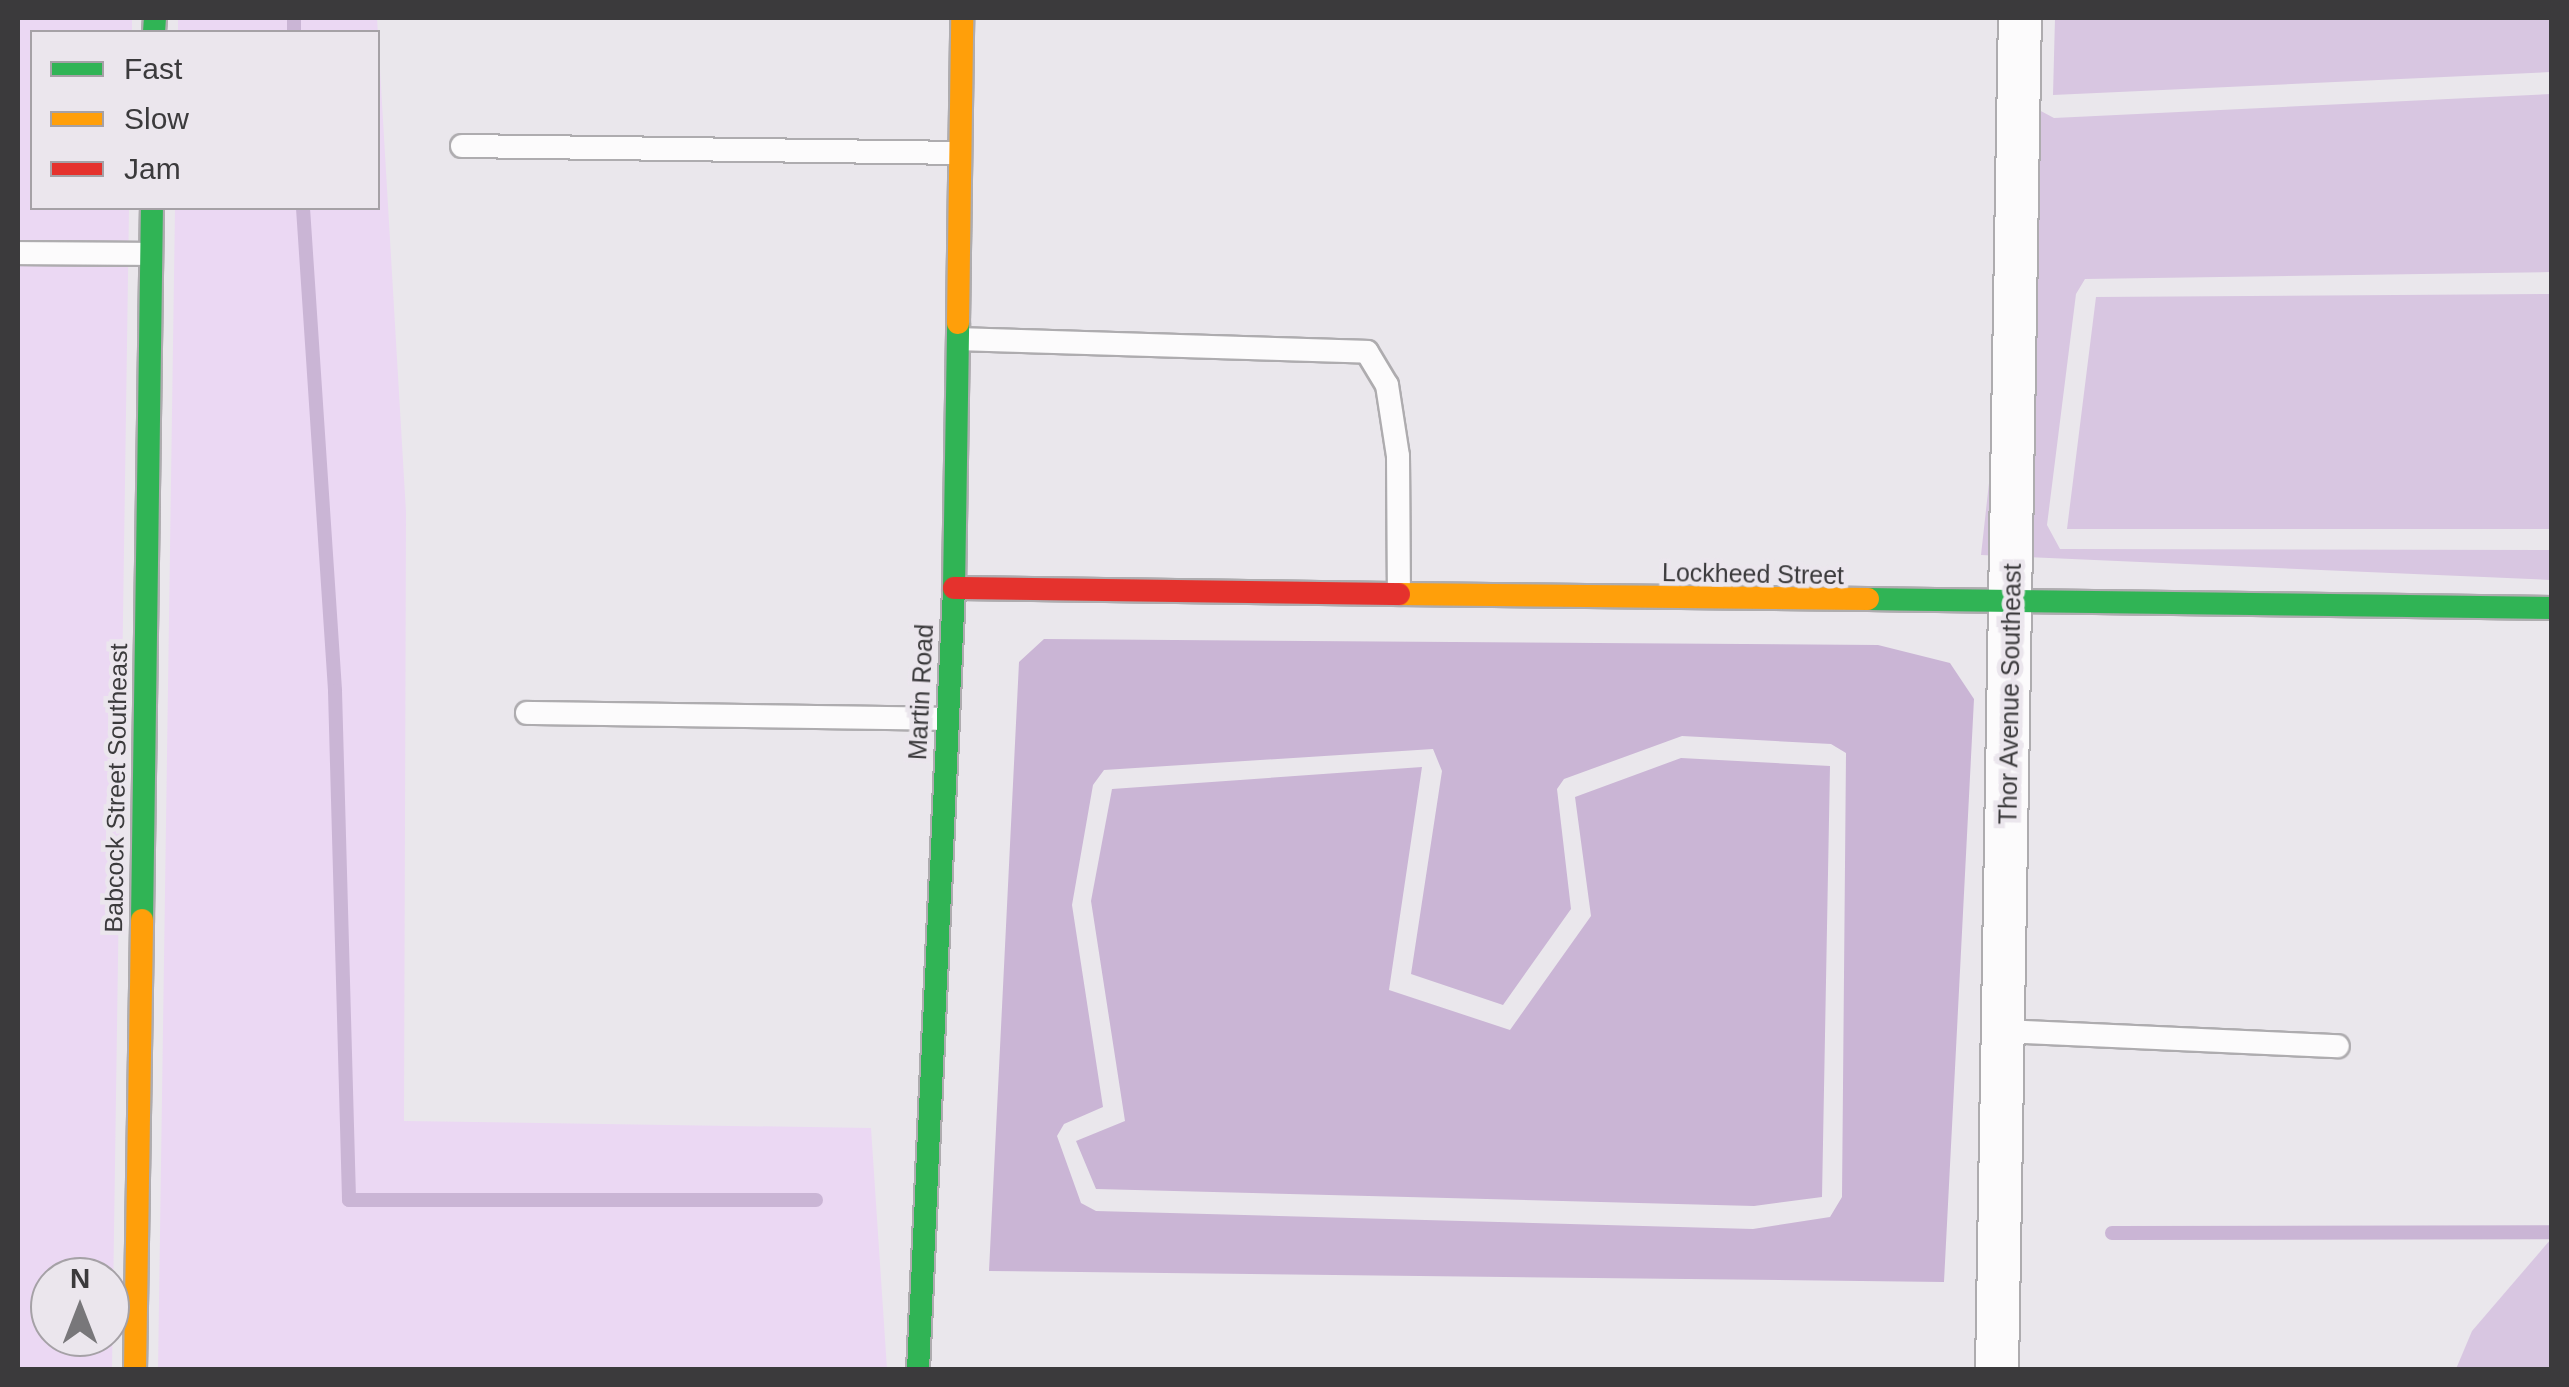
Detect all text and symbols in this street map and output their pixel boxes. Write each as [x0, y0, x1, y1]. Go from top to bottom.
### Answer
legend [30, 30, 380, 210]
text: Fast [124, 52, 182, 85]
text: Slow [124, 102, 189, 135]
text: Jam [124, 152, 181, 185]
street label: Lockheed Street [1662, 557, 1844, 591]
street label: Thor Avenue Southeast [1993, 563, 2027, 825]
street label: Martin Road [902, 623, 940, 761]
street label: Babcock Street Southeast [98, 643, 134, 933]
north arrow [30, 1257, 130, 1357]
text: N [70, 1263, 90, 1294]

